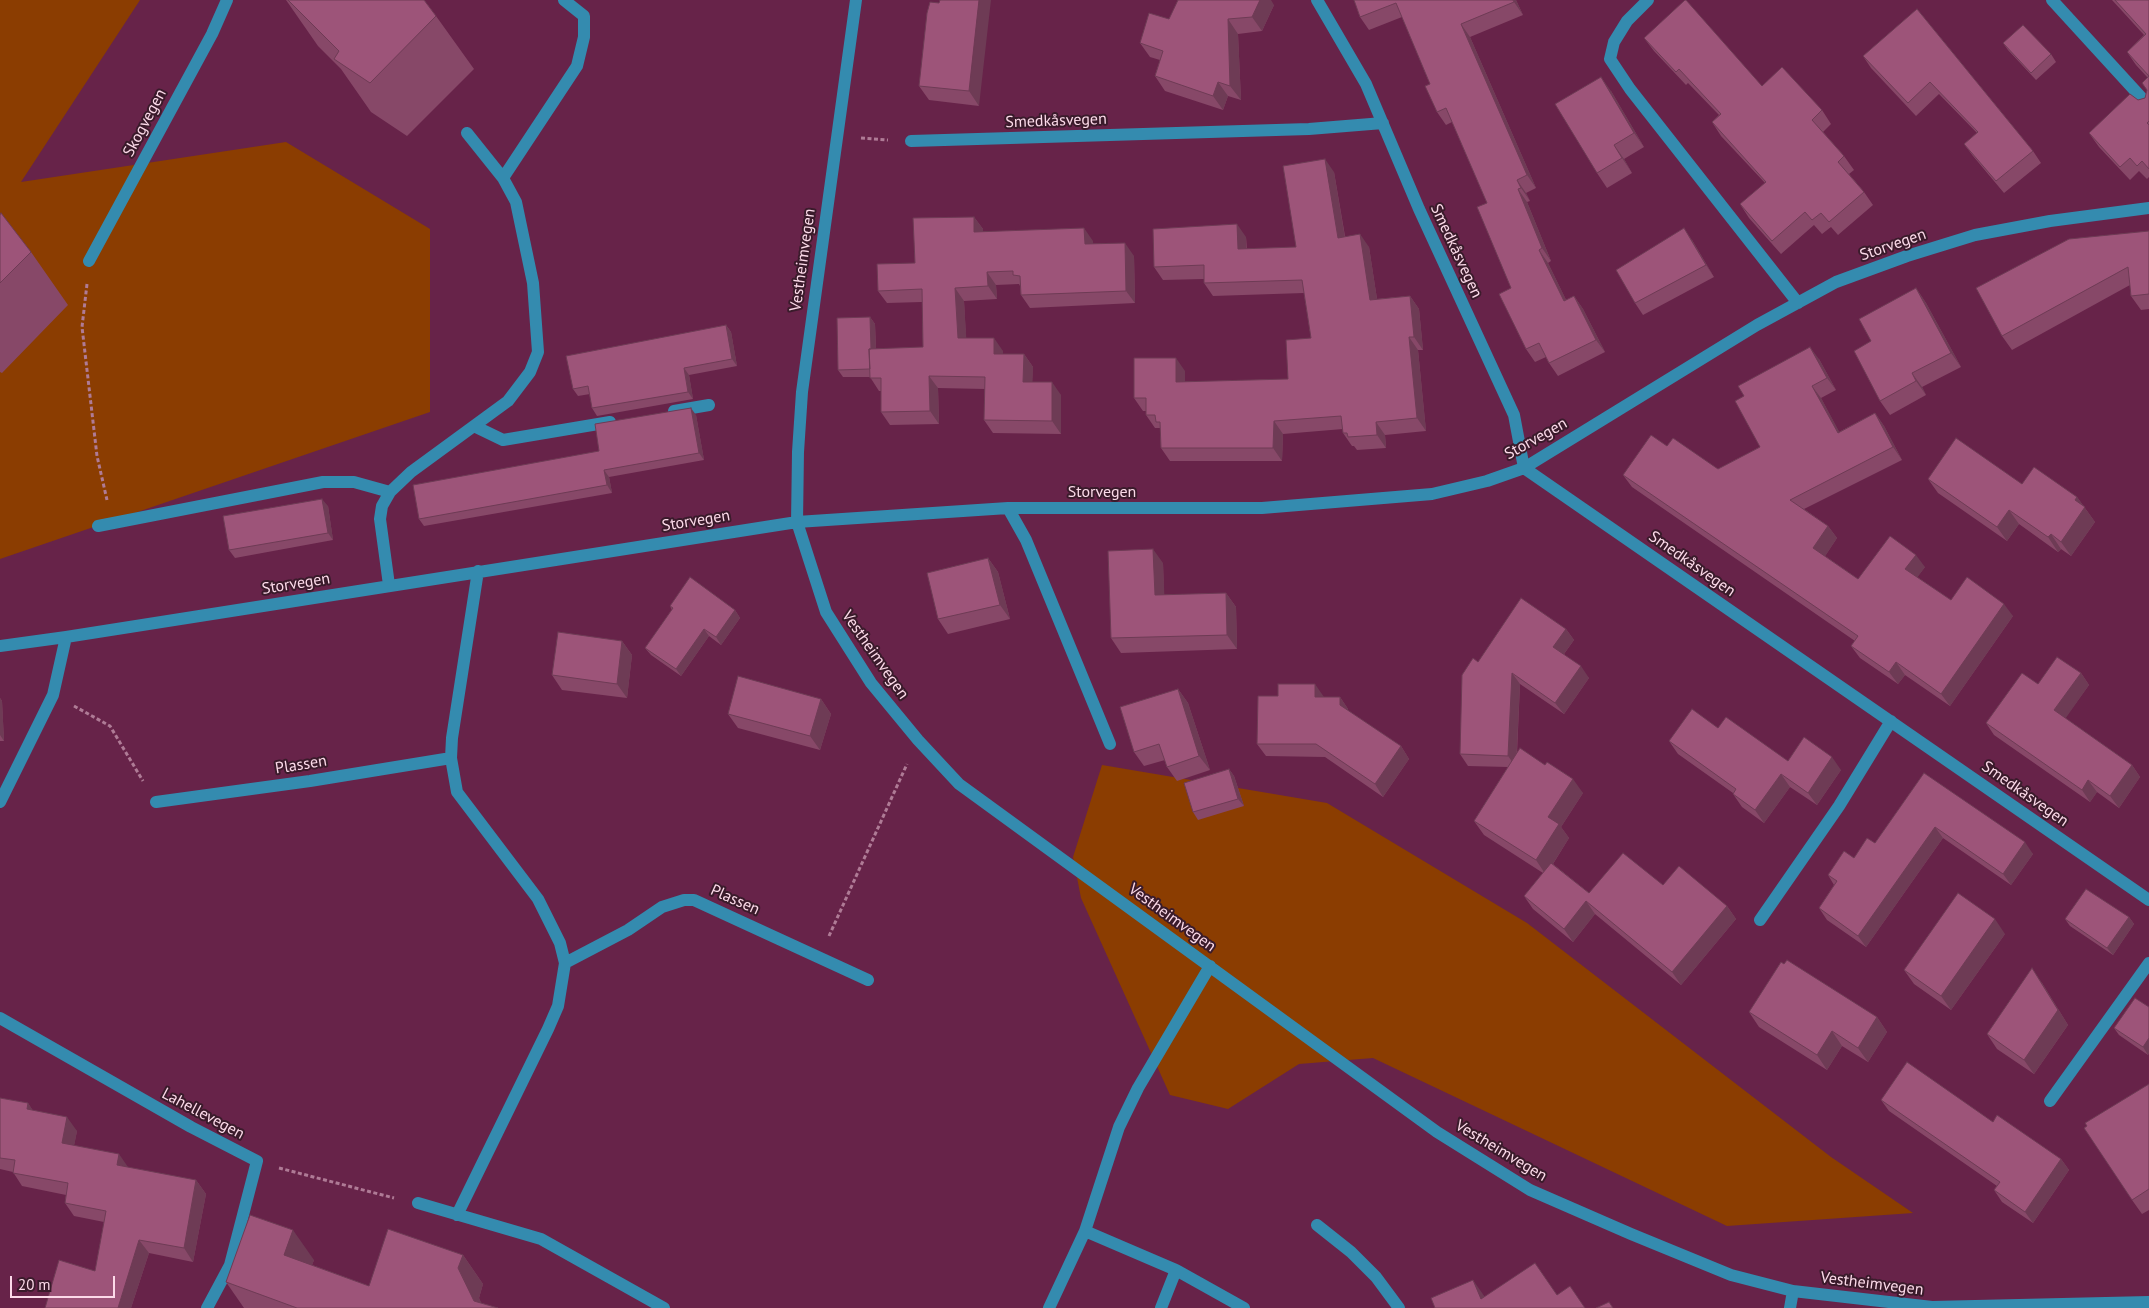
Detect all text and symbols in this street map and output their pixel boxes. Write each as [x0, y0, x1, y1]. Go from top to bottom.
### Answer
street label: Skogvegen [119, 86, 171, 160]
street label: Smedkåsvegen [1005, 110, 1107, 132]
street label: Smedkåsvegen [1426, 201, 1486, 301]
street label: Vestheimvegen [786, 207, 820, 313]
street label: Storvegen [1857, 225, 1929, 265]
street label: Storvegen [1501, 414, 1571, 464]
street label: Storvegen [1068, 482, 1136, 502]
street label: Storvegen [661, 506, 731, 536]
street label: Smedkåsvegen [1645, 527, 1739, 601]
street label: Storvegen [261, 569, 331, 599]
street label: Vestheimvegen [837, 607, 913, 703]
street label: Plassen [274, 751, 328, 779]
street label: Smedkåsvegen [1978, 757, 2072, 831]
street label: Vestheimvegen [1124, 880, 1220, 956]
street label: Plassen [707, 881, 763, 919]
street label: Lahellevegen [158, 1084, 248, 1144]
street label: Vestheimvegen [1452, 1116, 1550, 1186]
scale bar [12, 1266, 118, 1298]
street label: Vestheimvegen [1819, 1268, 1925, 1300]
text: 20 m [18, 1275, 51, 1294]

